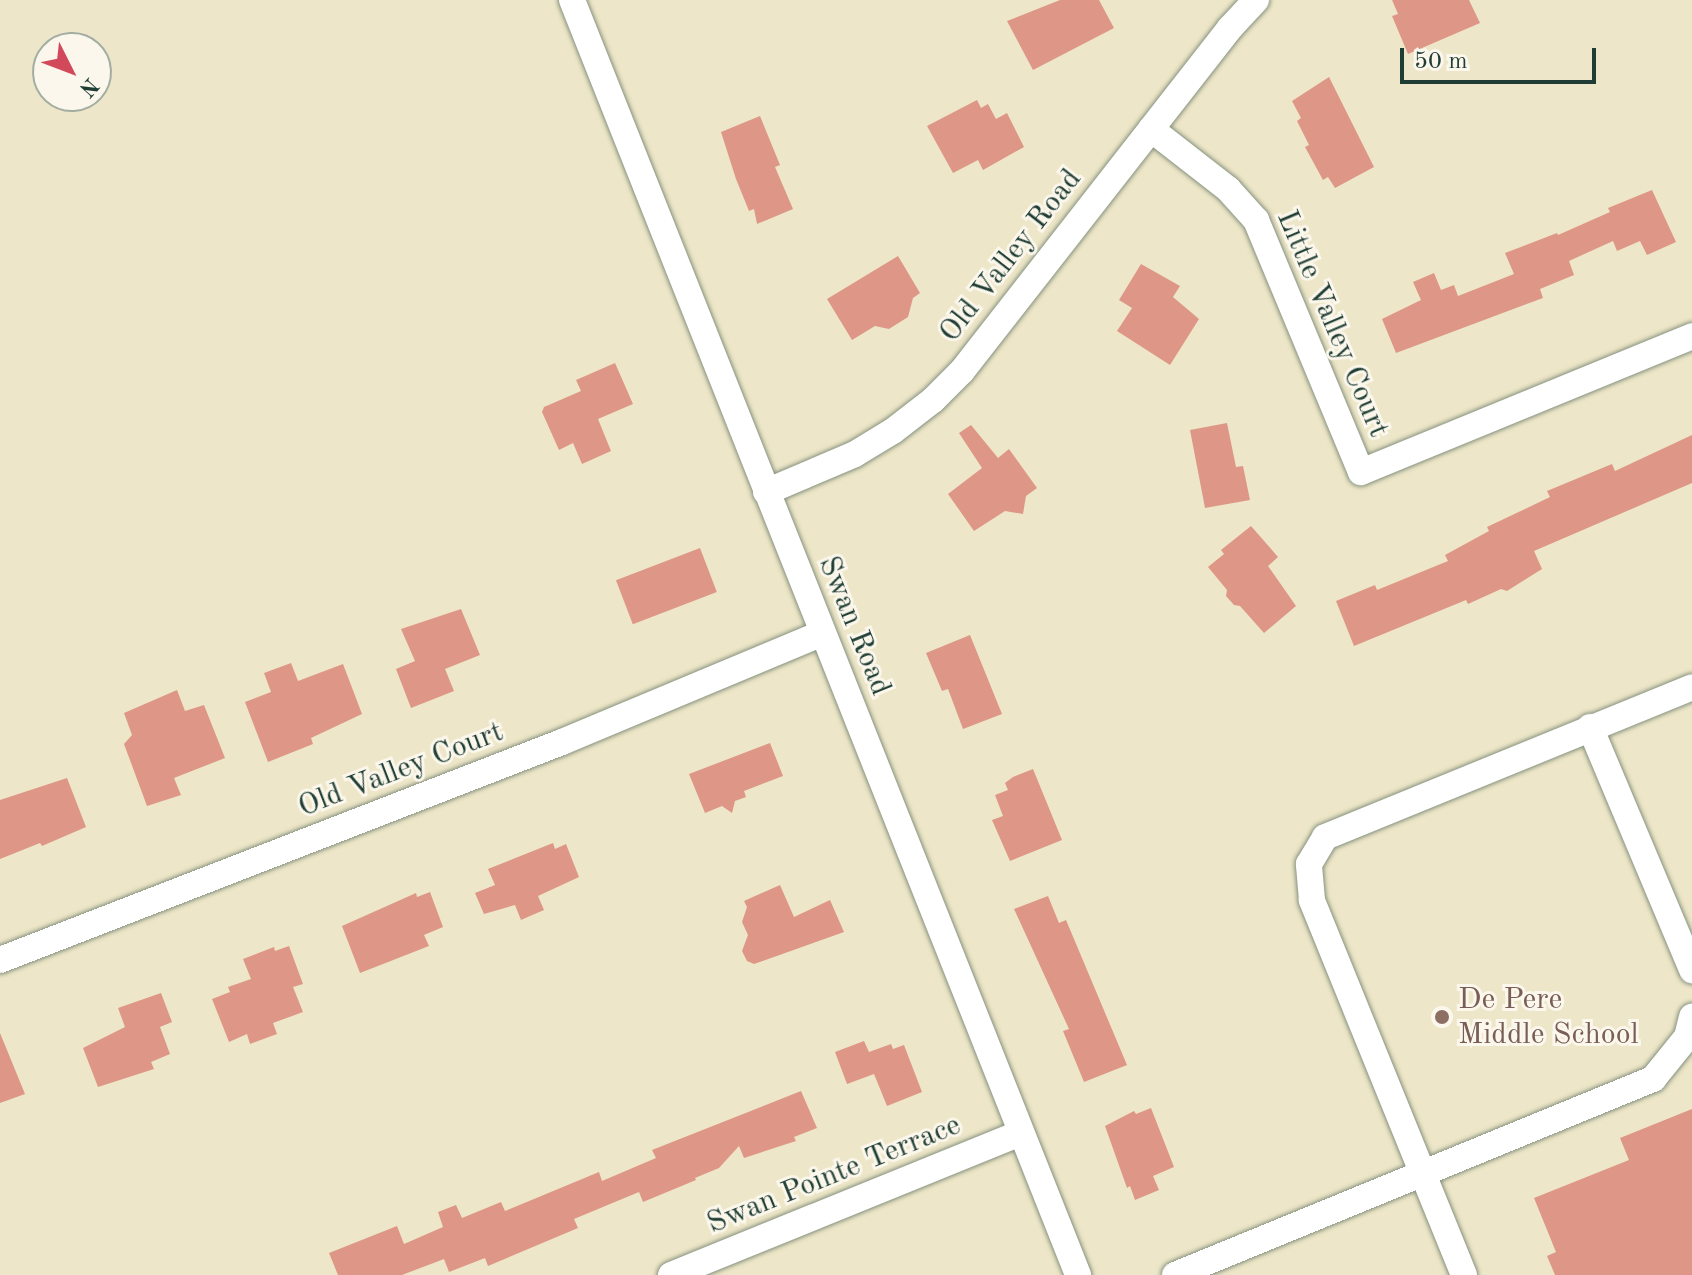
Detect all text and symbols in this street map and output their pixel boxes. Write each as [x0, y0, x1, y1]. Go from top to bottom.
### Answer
north arrow [32, 32, 112, 112]
scale bar [1404, 32, 1600, 82]
text: 50 m [1414, 50, 1468, 74]
text: N [75, 73, 102, 100]
street label: Old Valley Road [932, 162, 1090, 350]
street label: Little Valley Court [1268, 205, 1396, 443]
street label: Swan Road [810, 551, 898, 701]
street label: Old Valley Court [293, 714, 509, 826]
place label: De Pere Middle School [1458, 982, 1639, 1052]
marker: De Pere Middle School [1433, 1008, 1451, 1026]
street label: Swan Pointe Terrace [702, 1108, 966, 1242]

